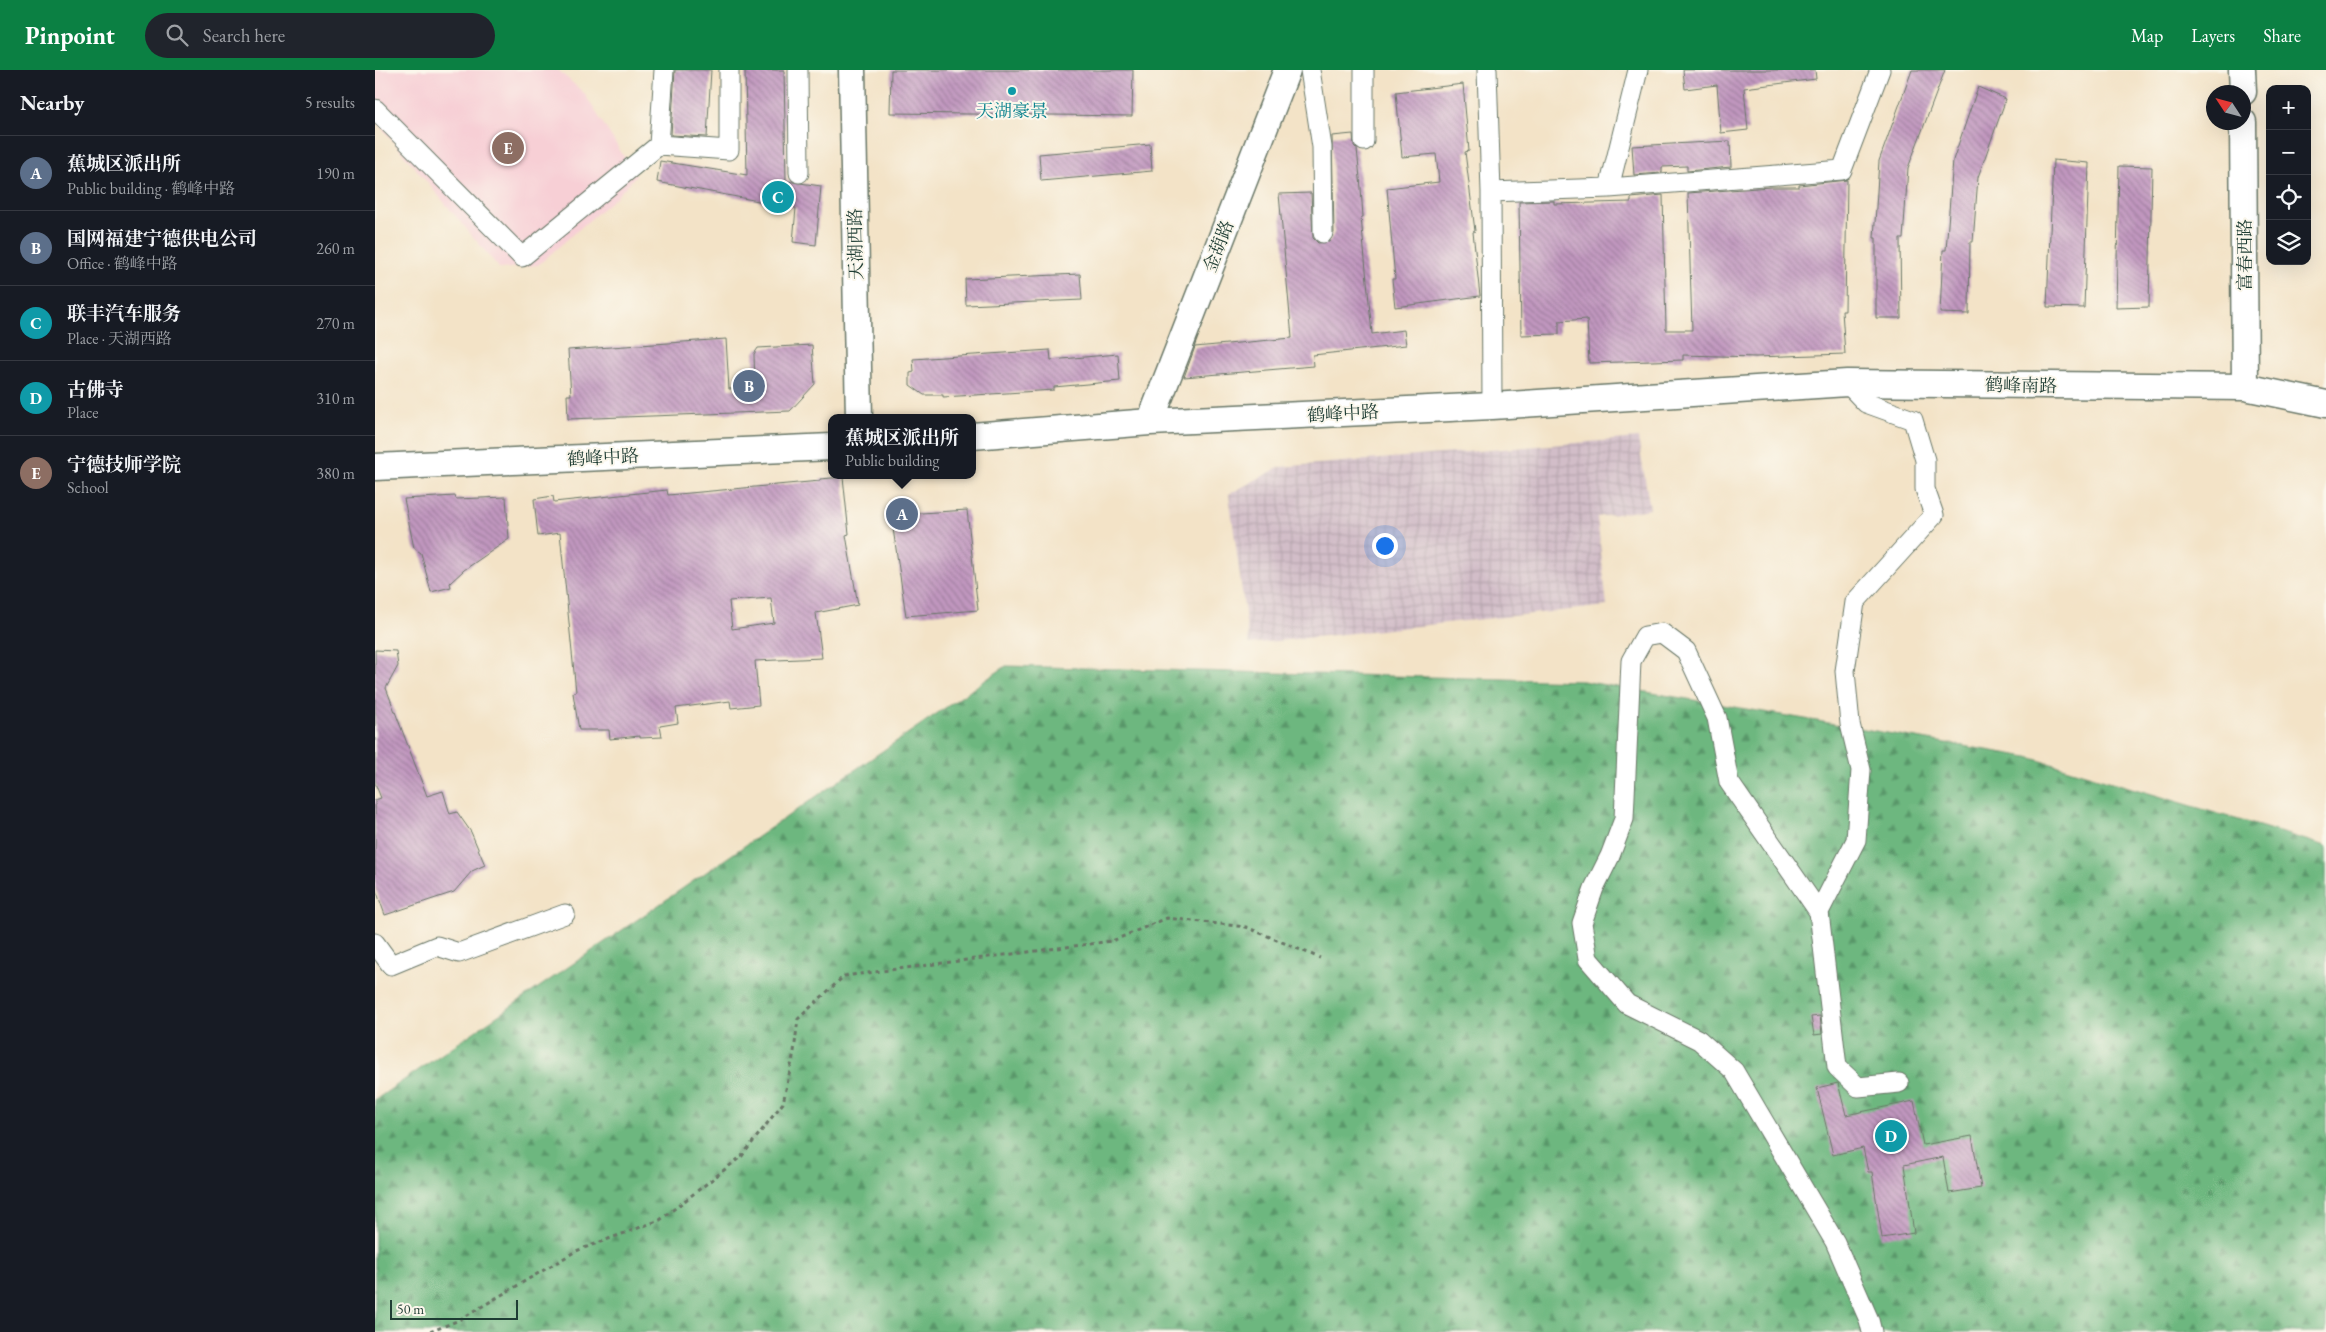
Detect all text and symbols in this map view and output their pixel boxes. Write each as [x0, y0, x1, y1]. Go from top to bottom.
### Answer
search box [145, 13, 495, 58]
text: Pinpoint [25, 20, 115, 51]
icon: search [163, 21, 191, 49]
text: Search here [203, 23, 285, 48]
text: Map [2131, 24, 2163, 47]
text: Layers [2191, 24, 2235, 47]
text: Share [2263, 24, 2301, 47]
marker: 天湖豪景 [1006, 85, 1018, 97]
north arrow [2206, 85, 2251, 130]
map controls [2266, 85, 2311, 265]
button: + [2266, 85, 2311, 130]
text: Nearby [20, 89, 84, 116]
text: 5 results [305, 92, 355, 113]
place label: 天湖豪景 [976, 99, 1048, 122]
pin: E [492, 129, 524, 167]
button: − [2266, 130, 2311, 175]
text: 蕉城区派出所 [67, 151, 181, 176]
text: A [30, 163, 42, 184]
text: 190 m [316, 163, 355, 184]
button: locate [2266, 175, 2311, 220]
text: Public building · 鹤峰中路 [67, 178, 235, 199]
pin: C [762, 178, 794, 216]
street label: 天湖西路 [843, 208, 867, 280]
street label: 金葫路 [1198, 217, 1238, 275]
street label: 富春西路 [2233, 219, 2256, 291]
button: layers [2266, 220, 2311, 265]
text: 国网福建宁德供电公司 [67, 226, 257, 251]
text: B [31, 238, 41, 259]
text: 260 m [316, 238, 355, 259]
text: Office · 鹤峰中路 [67, 253, 178, 274]
text: 联丰汽车服务 [67, 301, 181, 326]
text: C [30, 313, 42, 334]
text: 270 m [316, 313, 355, 334]
text: Place · 天湖西路 [67, 328, 172, 349]
pin: B [733, 367, 765, 405]
street label: 鹤峰南路 [1985, 373, 2057, 397]
text: 古佛寺 [67, 377, 124, 402]
text: D [30, 388, 42, 409]
text: 310 m [316, 388, 355, 409]
street label: 鹤峰中路 [1306, 400, 1380, 426]
text: Place [67, 402, 99, 423]
popup [828, 414, 976, 479]
text: 蕉城区派出所 [845, 425, 959, 450]
street label: 鹤峰中路 [566, 444, 640, 470]
text: Public building [845, 450, 940, 471]
text: 宁德技师学院 [67, 452, 181, 477]
text: E [31, 463, 41, 484]
text: 380 m [316, 463, 355, 484]
text: School [67, 477, 109, 498]
pin: A [886, 495, 918, 533]
your location [1372, 533, 1398, 559]
pin: D [1875, 1117, 1907, 1155]
scale bar [390, 1297, 517, 1320]
text: 50 m [397, 1300, 424, 1318]

